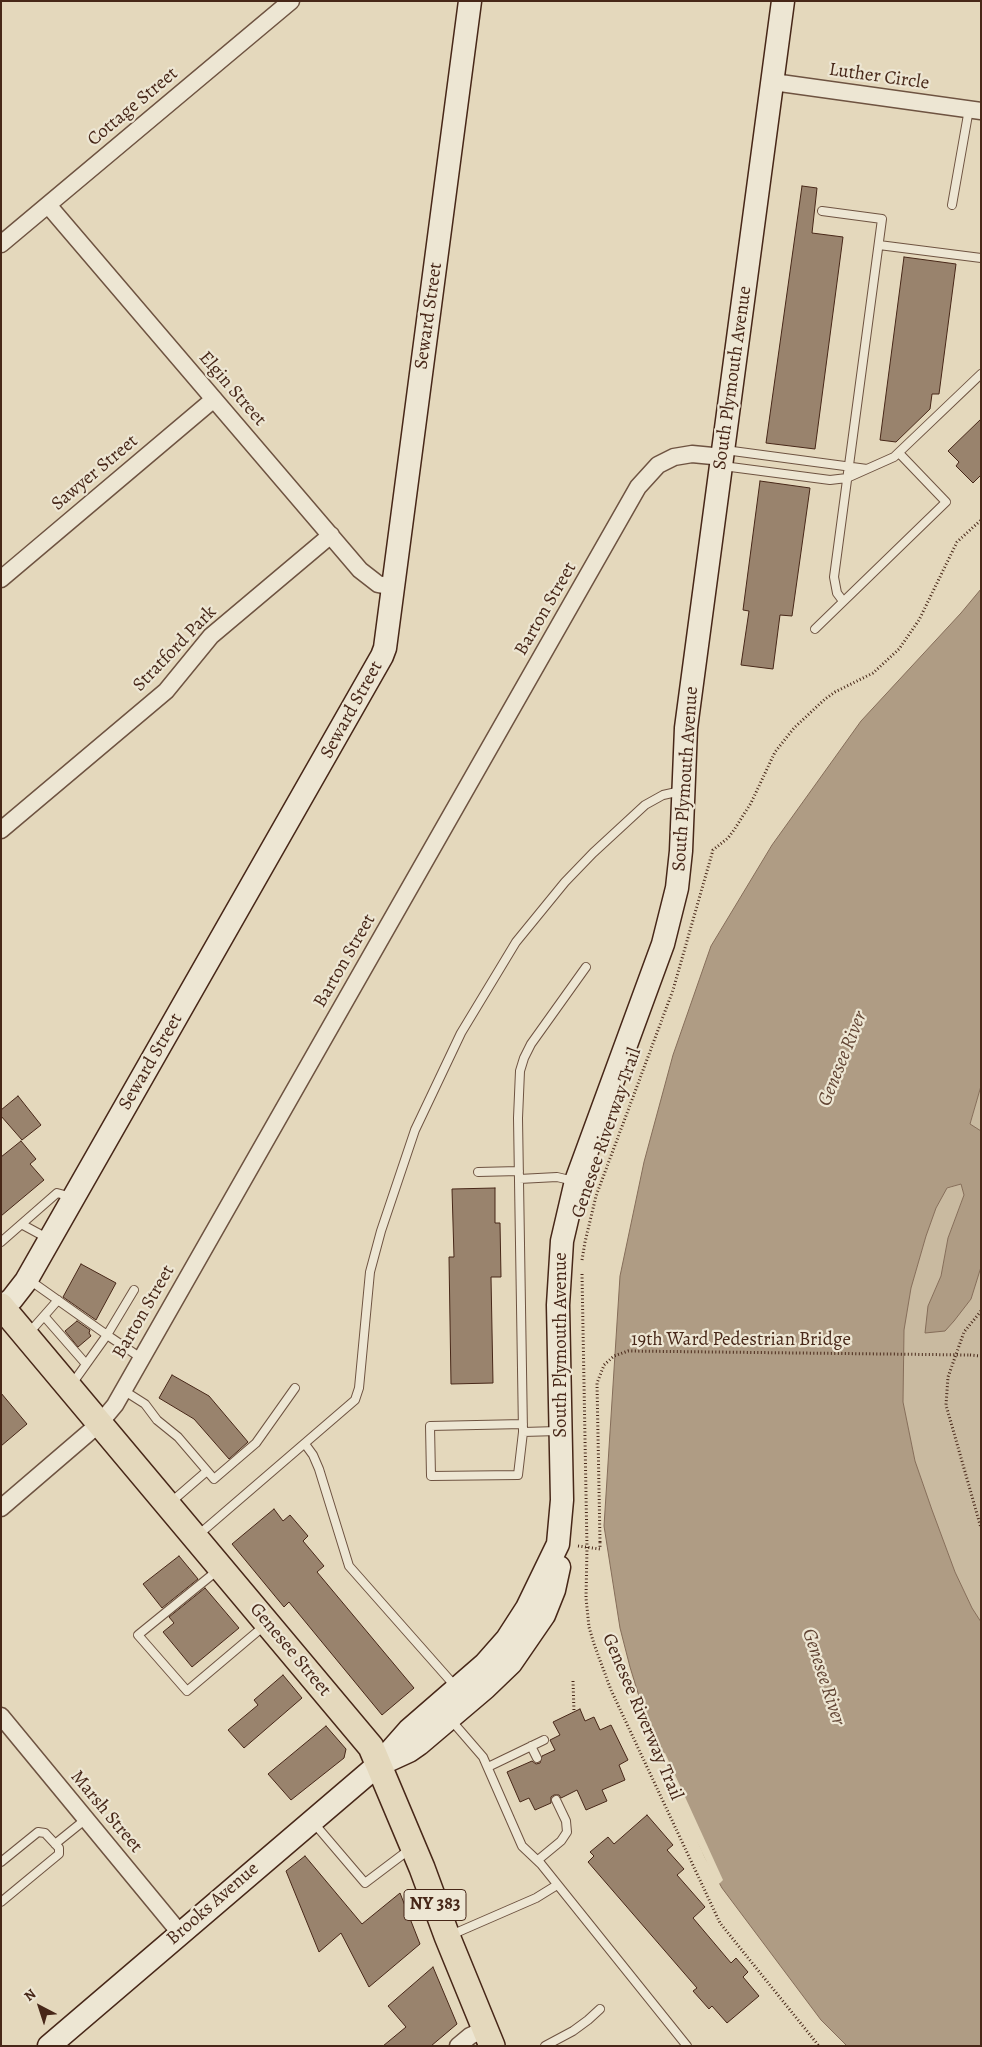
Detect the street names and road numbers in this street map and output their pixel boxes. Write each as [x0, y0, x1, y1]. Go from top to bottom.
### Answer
street label: Luther Circle [827, 59, 931, 95]
street label: Cottage Street [83, 63, 183, 151]
street label: Seward Street [410, 261, 448, 371]
street label: South Plymouth Avenue [709, 285, 757, 471]
street label: Elgin Street [193, 347, 271, 431]
street label: Sawyer Street [47, 430, 143, 516]
street label: Barton Street [510, 558, 582, 660]
street label: Stratford Park [128, 601, 222, 697]
street label: Seward Street [316, 657, 388, 763]
street label: South Plymouth Avenue [668, 686, 704, 872]
street label: Barton Street [309, 910, 381, 1012]
street label: Seward Street [114, 1010, 188, 1114]
street label: Genesee Riverway Trail [567, 1045, 647, 1221]
street label: South Plymouth Avenue [550, 1252, 572, 1438]
street label: Barton Street [108, 1261, 180, 1363]
street label: 19th Ward Pedestrian Bridge [631, 1329, 851, 1351]
street label: Genesee Street [244, 1599, 336, 1701]
street label: Genesee Riverway Trail [597, 1630, 687, 1804]
street label: Marsh Street [65, 1766, 147, 1858]
street label: Brooks Avenue [162, 1858, 264, 1950]
road number: NY 383 [404, 1890, 466, 1920]

